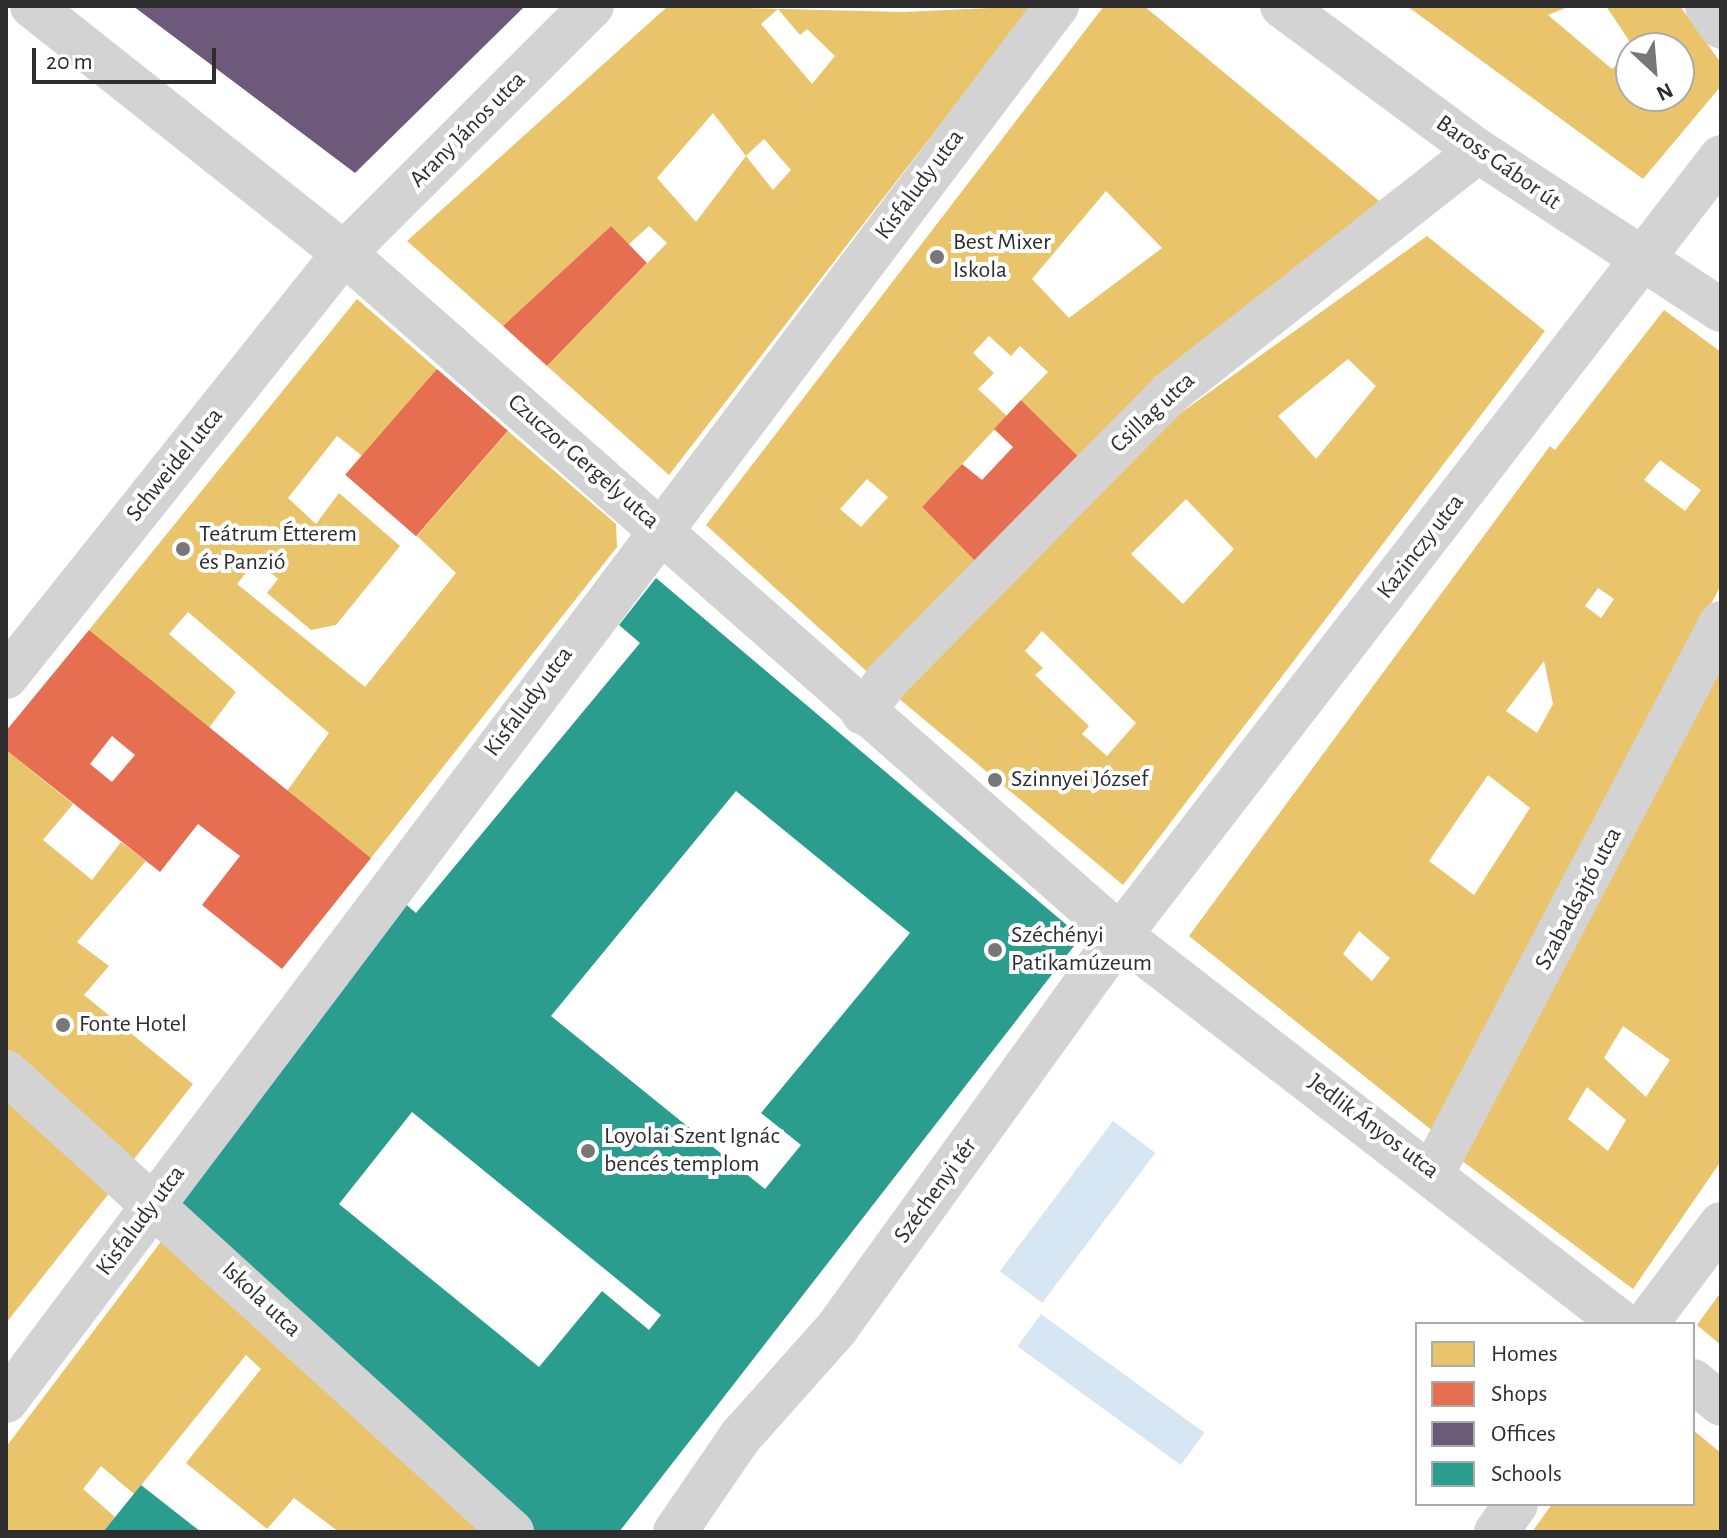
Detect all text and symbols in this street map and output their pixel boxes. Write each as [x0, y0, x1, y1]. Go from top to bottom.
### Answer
scale bar [36, 32, 220, 82]
north arrow [1615, 32, 1695, 112]
text: 20 m [46, 50, 93, 74]
street label: Arany János utca [404, 66, 532, 194]
text: N [1653, 79, 1676, 105]
street label: Baross Gábor út [1430, 109, 1566, 217]
street label: Kisfaludy utca [869, 124, 971, 246]
place label: Best Mixer Iskola [953, 229, 1051, 285]
marker: Best Mixer Iskola [928, 248, 946, 266]
street label: Csillag utca [1105, 367, 1201, 459]
street label: Czuczor Gergely utca [501, 388, 665, 536]
street label: Schweidel utca [120, 402, 230, 528]
street label: Kazinczy utca [1371, 489, 1471, 605]
place label: Teátrum Étterem és Panzió [199, 521, 357, 577]
marker: Teátrum Étterem és Panzió [174, 540, 192, 558]
street label: Kisfaludy utca [478, 641, 580, 763]
place label: Szinnyei József [1011, 766, 1148, 794]
marker: Szinnyei József [986, 771, 1004, 789]
street label: Szabadsajtó utca [1529, 823, 1629, 975]
place label: Széchényi Patikamúzeum [1011, 922, 1152, 978]
marker: Széchényi Patikamúzeum [986, 941, 1004, 959]
place label: Fonte Hotel [79, 1011, 187, 1039]
marker: Fonte Hotel [54, 1016, 72, 1034]
street label: Jedlik Ányos utca [1302, 1068, 1444, 1186]
place label: Loyolai Szent Ignác bencés templom [604, 1123, 780, 1179]
street label: Széchenyi tér [888, 1133, 984, 1249]
marker: Loyolai Szent Ignác bencés templom [579, 1142, 597, 1160]
street label: Kisfaludy utca [90, 1160, 192, 1282]
street label: Iskola utca [215, 1256, 307, 1344]
legend [1415, 1322, 1695, 1506]
text: Homes [1491, 1342, 1558, 1366]
text: Shops [1491, 1382, 1547, 1406]
text: Offices [1491, 1422, 1556, 1446]
text: Schools [1491, 1462, 1562, 1486]

